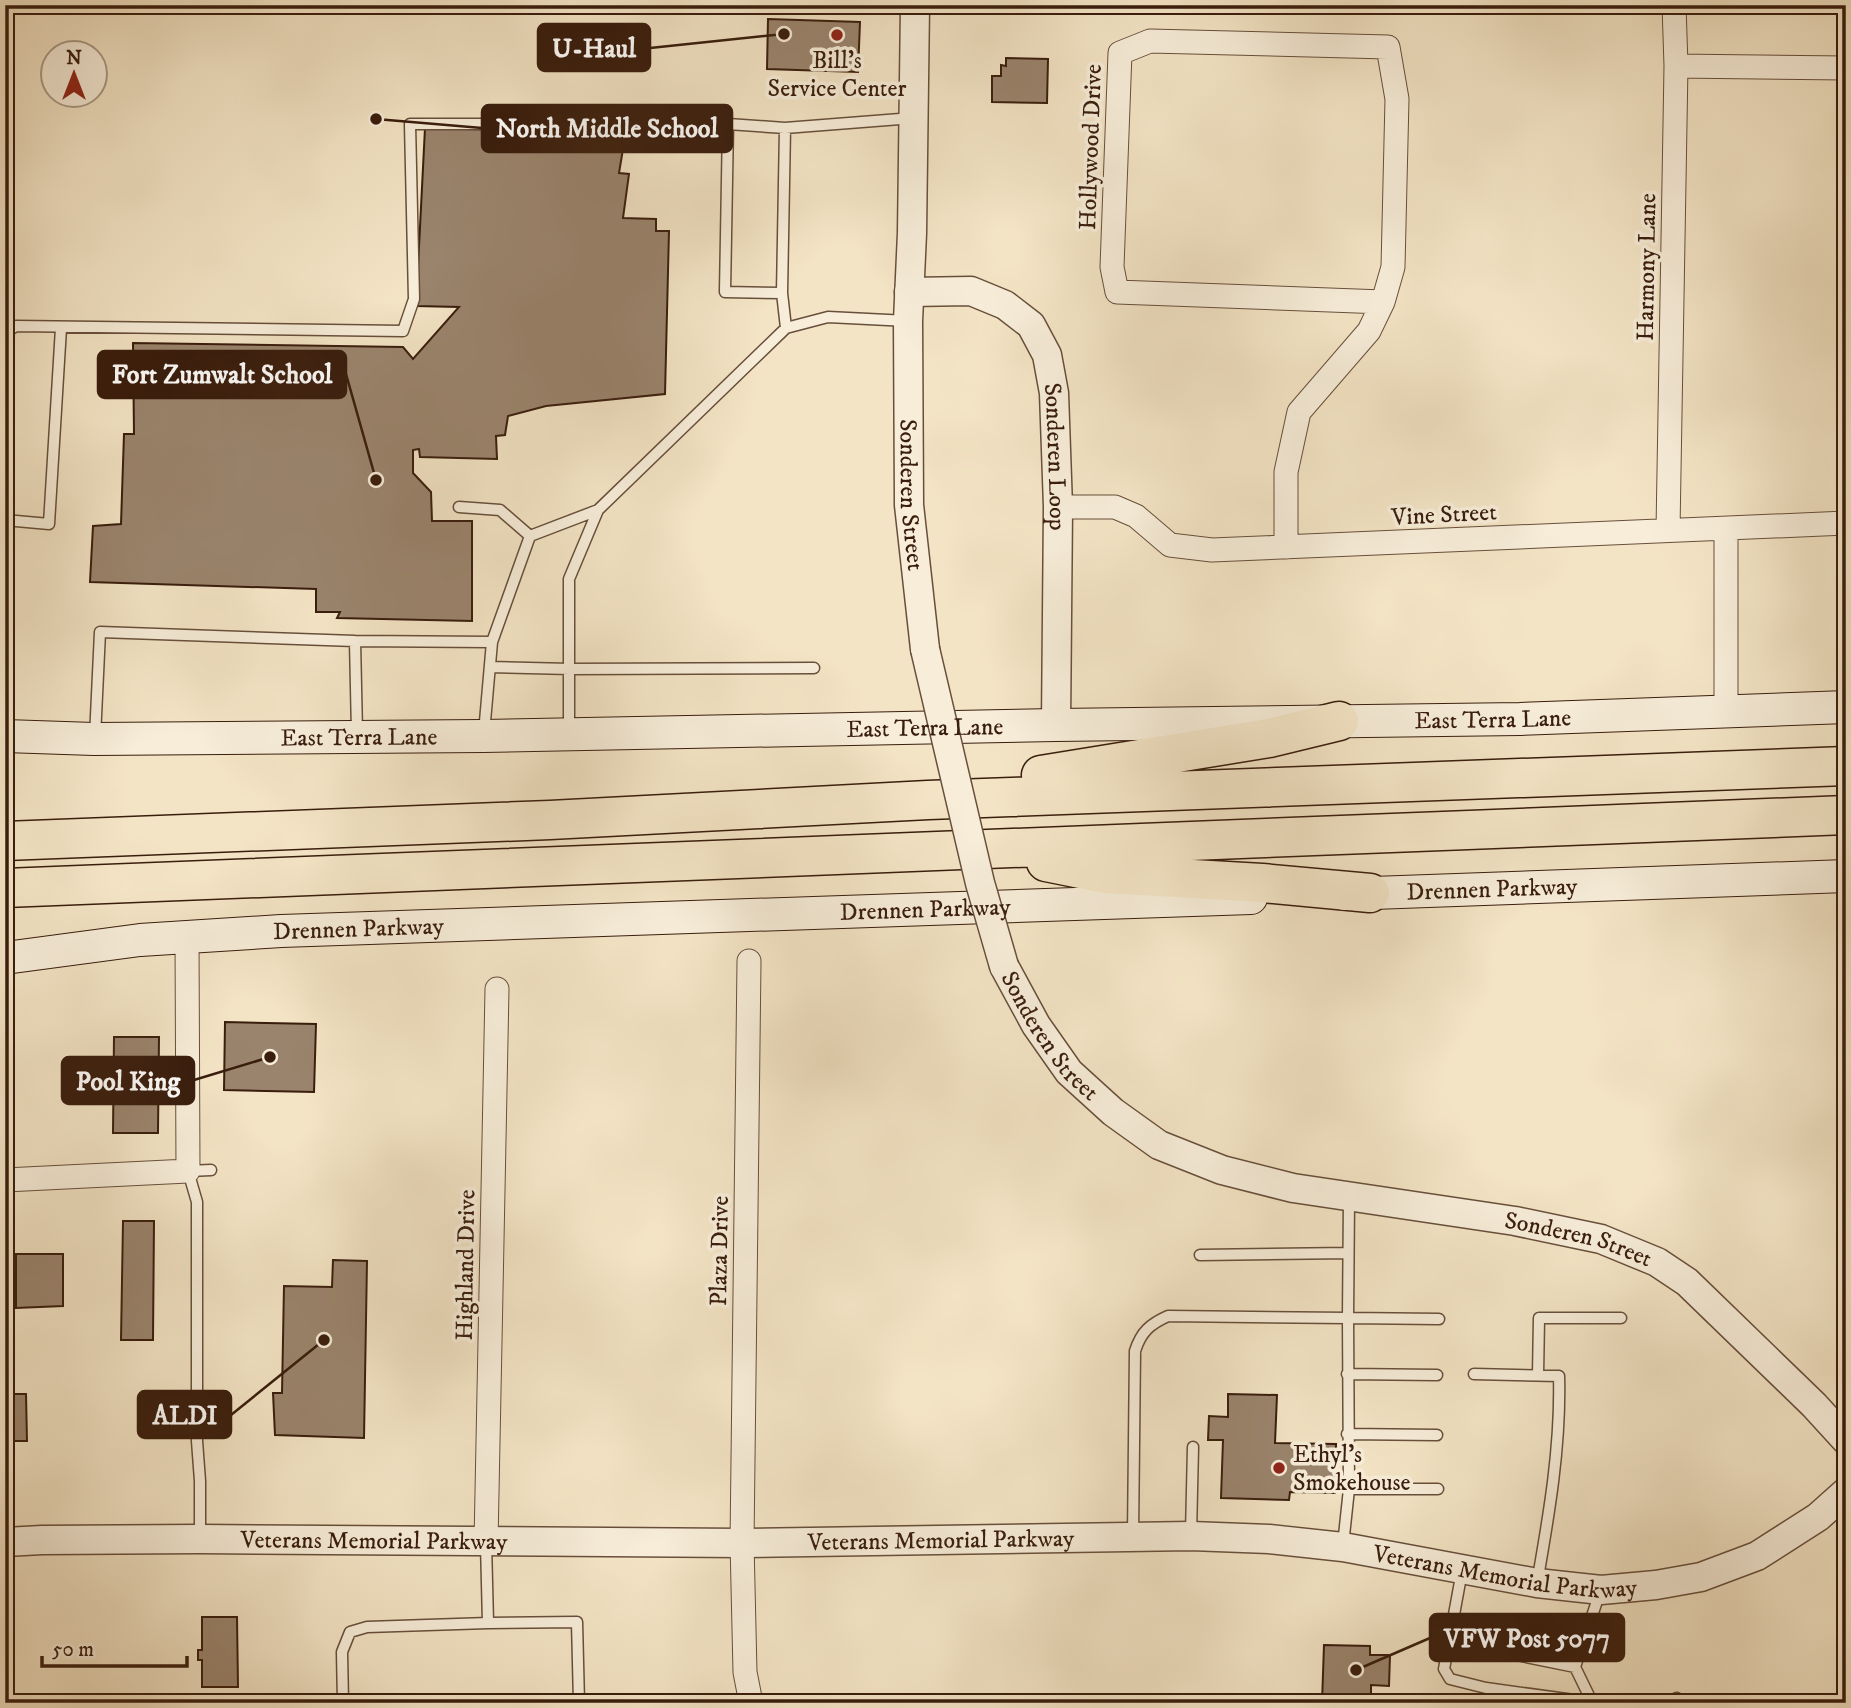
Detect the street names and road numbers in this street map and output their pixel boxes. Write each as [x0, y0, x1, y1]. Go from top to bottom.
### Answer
street label: Hollywood Drive [1073, 63, 1109, 231]
street label: Harmony Lane [1631, 193, 1663, 341]
street label: Sonderen Loop [1036, 380, 1072, 531]
street label: Sonderen Street [893, 419, 930, 573]
street label: Vine Street [1390, 497, 1498, 533]
street label: East Terra Lane [1414, 703, 1572, 736]
street label: East Terra Lane [846, 712, 1004, 745]
street label: East Terra Lane [280, 722, 438, 754]
street label: Drennen Parkway [1406, 872, 1579, 908]
street label: Drennen Parkway [839, 892, 1012, 928]
street label: Drennen Parkway [273, 911, 445, 947]
street label: Sonderen Street [994, 966, 1105, 1108]
street label: Highland Drive [450, 1189, 482, 1341]
street label: Plaza Drive [704, 1195, 736, 1306]
street label: Sonderen Street [1503, 1206, 1657, 1274]
street label: Veterans Memorial Parkway [806, 1524, 1075, 1558]
street label: Veterans Memorial Parkway [239, 1525, 508, 1557]
street label: Veterans Memorial Parkway [1370, 1539, 1639, 1606]

